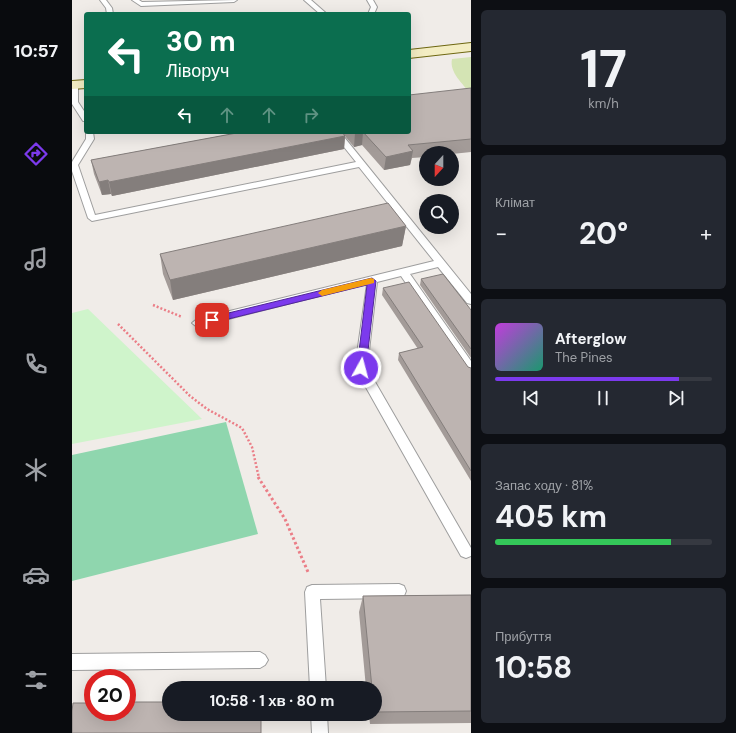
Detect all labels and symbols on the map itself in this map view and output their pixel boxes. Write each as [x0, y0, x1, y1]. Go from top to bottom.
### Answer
north arrow [419, 146, 459, 186]
pin [195, 303, 229, 337]
position arrow [340, 347, 382, 389]
speed limit sign: 20 [84, 669, 136, 721]

